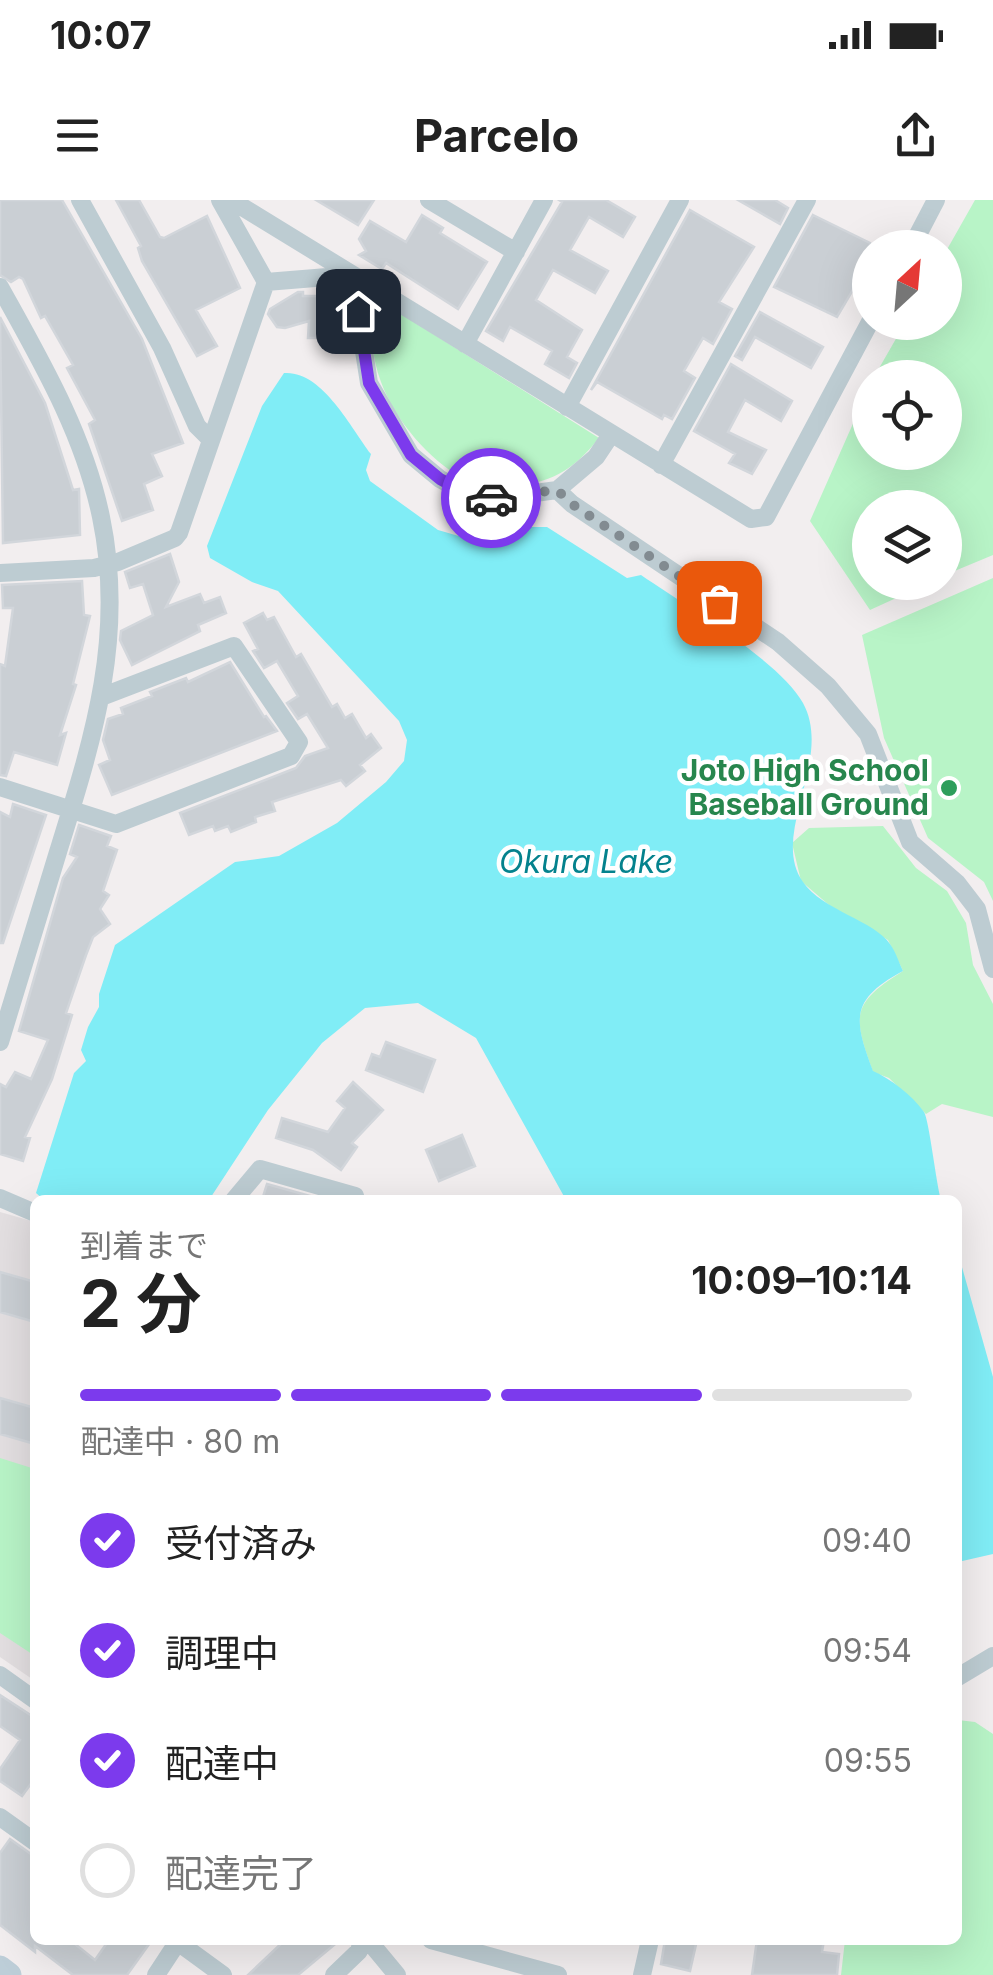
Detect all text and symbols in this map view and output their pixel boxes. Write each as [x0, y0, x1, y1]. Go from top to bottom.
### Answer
text: 10:07 [50, 12, 152, 58]
icon: menu [50, 108, 105, 163]
text: Parcelo [414, 108, 579, 163]
icon: share [888, 108, 943, 163]
north arrow [852, 230, 962, 340]
map controls [852, 230, 962, 600]
pin [316, 269, 401, 354]
icon: home [331, 284, 386, 339]
button: locate [852, 360, 962, 470]
courier [441, 448, 541, 548]
icon: car [464, 471, 519, 526]
button: layers [852, 490, 962, 600]
pin [677, 561, 762, 646]
icon: bag [692, 576, 747, 631]
place label: Joto High School Baseball Ground [681, 752, 929, 822]
marker: Joto High School Baseball Ground [938, 777, 960, 799]
water label: Okura Lake [499, 842, 673, 881]
text: 到着まで [80, 1226, 208, 1265]
text: 10:09–10:14 [691, 1257, 912, 1303]
text: 2 分 [80, 1264, 201, 1343]
text: 配達中 · 80 m [80, 1422, 280, 1461]
icon: check [80, 1513, 135, 1568]
text: 受付済み [165, 1520, 317, 1566]
text: 09:40 [822, 1521, 912, 1560]
icon: check [80, 1623, 135, 1678]
text: 調理中 [165, 1630, 279, 1676]
text: 09:54 [823, 1631, 912, 1670]
icon: check [80, 1733, 135, 1788]
text: 配達中 [165, 1740, 279, 1786]
text: 09:55 [824, 1741, 912, 1780]
text: 配達完了 [165, 1850, 317, 1896]

